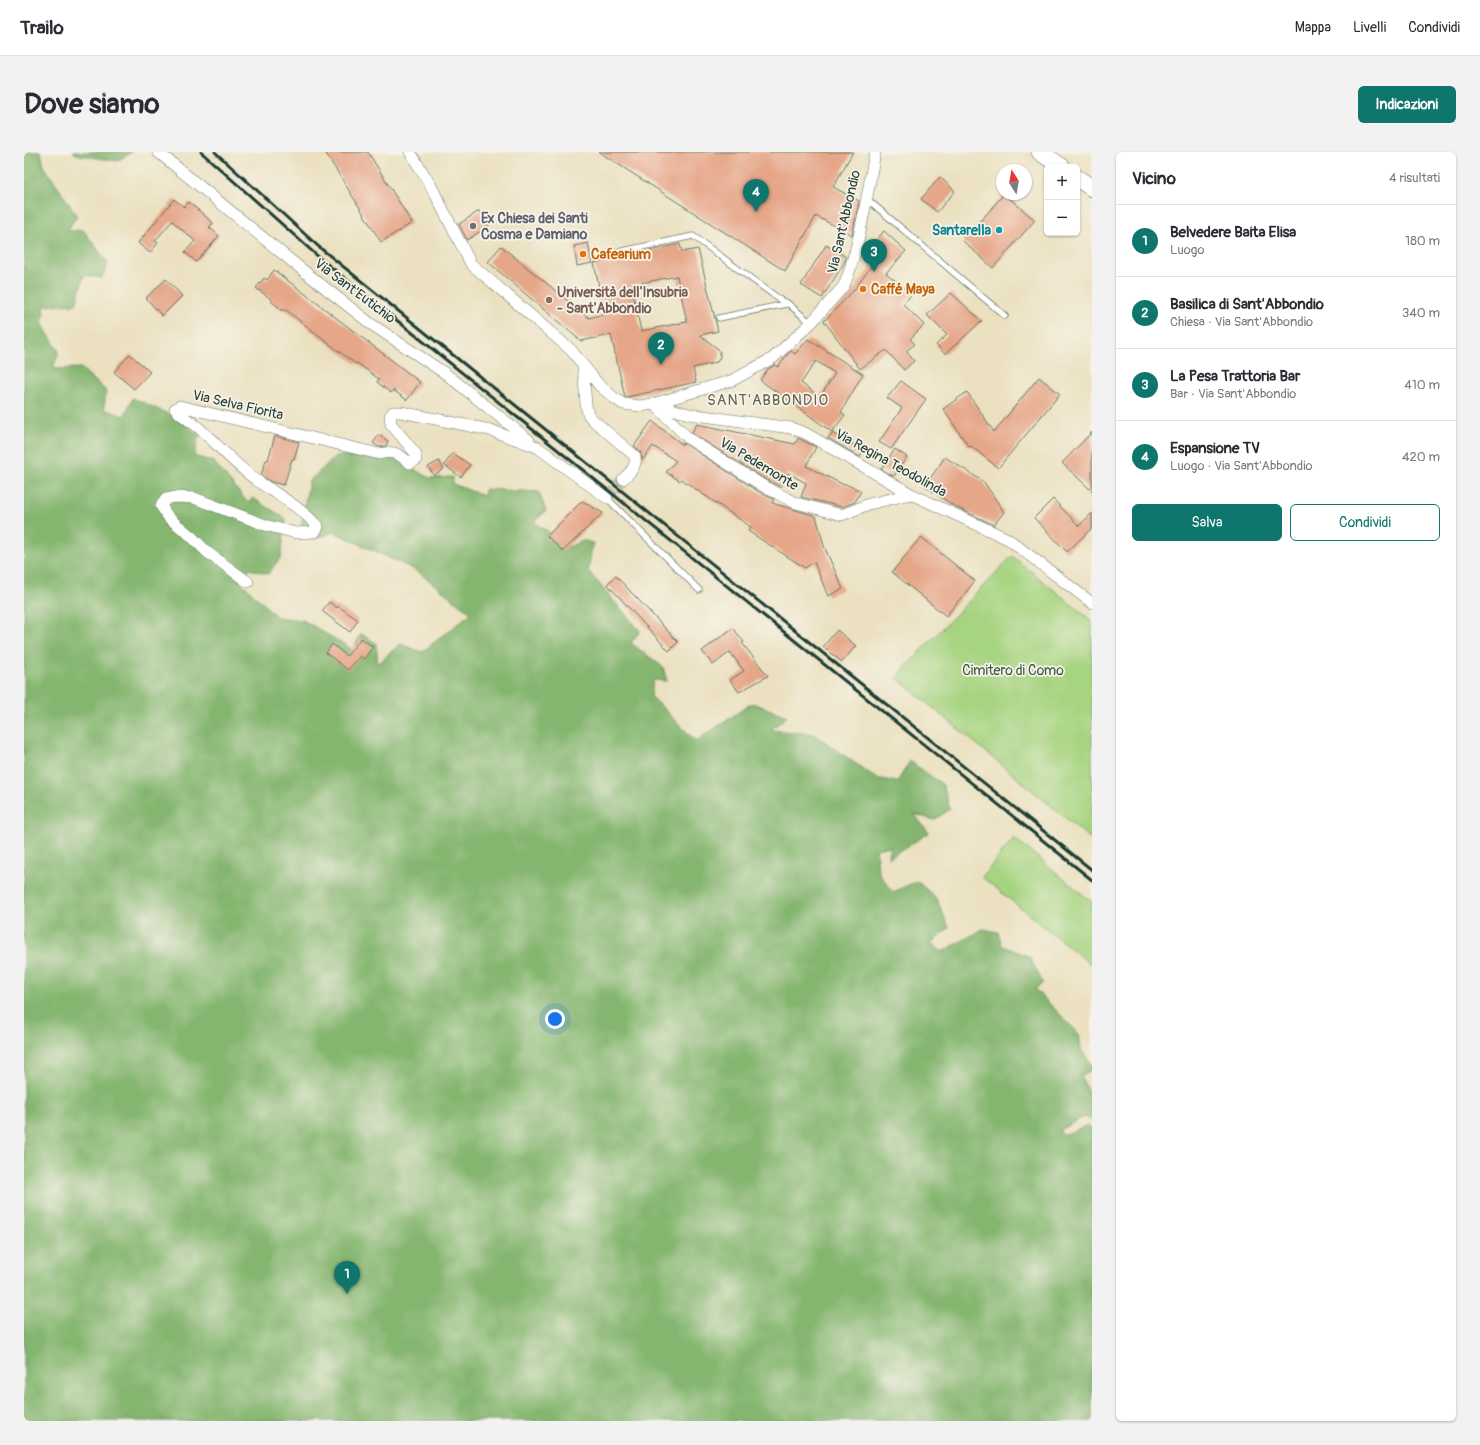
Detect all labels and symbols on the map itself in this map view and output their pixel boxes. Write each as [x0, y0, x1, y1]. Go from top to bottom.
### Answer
north arrow [996, 164, 1032, 200]
street label: Via Sant'Abbondio [824, 168, 864, 276]
pin: 4 [743, 179, 769, 212]
place label: Ex Chiesa dei Santi Cosma e Damiano [481, 210, 588, 243]
marker: Ex Chiesa dei Santi Cosma e Damiano [468, 221, 478, 231]
place label: Santarella [932, 222, 991, 239]
marker: Santarella [994, 225, 1004, 235]
pin: 3 [861, 239, 887, 272]
place label: Cafearium [591, 246, 652, 263]
marker: Cafearium [578, 249, 588, 259]
street label: Via Sant'Eutichio [311, 255, 399, 327]
place label: Caffé Maya [871, 281, 935, 298]
place label: Università dell'Insubria - Sant'Abbondio [557, 284, 688, 317]
marker: Caffé Maya [858, 284, 868, 294]
marker: Università dell'Insubria - Sant'Abbondio [544, 295, 554, 305]
pin: 2 [648, 332, 674, 365]
street label: Via Selva Fiorita [191, 386, 285, 424]
district label: SANT'ABBONDIO [707, 391, 829, 410]
street label: Via Regina Teodolinda [832, 425, 950, 501]
street label: Via Pedemonte [716, 434, 802, 494]
park label: Cimitero di Como [962, 662, 1064, 679]
your location [545, 1009, 565, 1029]
pin: 1 [334, 1261, 360, 1294]

